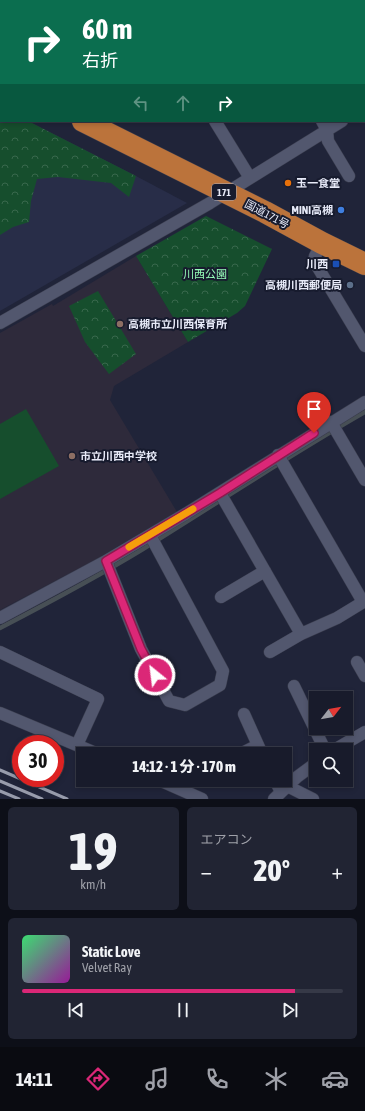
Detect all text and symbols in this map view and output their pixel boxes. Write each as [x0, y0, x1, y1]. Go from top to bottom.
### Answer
text: 60 m [82, 13, 132, 45]
icon: right [16, 16, 68, 68]
text: 右折 [82, 50, 118, 71]
icon: left [130, 92, 152, 114]
icon: ahead [172, 92, 194, 114]
icon: right [214, 92, 236, 114]
place label: 玉一食堂 [296, 177, 340, 189]
marker: 玉一食堂 [283, 178, 293, 188]
road number: 171 [212, 184, 236, 200]
street label: 国道171号 [243, 197, 291, 231]
place label: MINI高槻 [292, 204, 334, 216]
marker: MINI高槻 [336, 205, 346, 215]
place label: 川西 [306, 258, 328, 270]
marker: 川西 [331, 259, 341, 269]
park label: 川西公園 [183, 268, 227, 280]
place label: 高槻川西郵便局 [265, 279, 342, 291]
marker: 高槻川西郵便局 [345, 280, 355, 290]
place label: 高槻市立川西保育所 [128, 318, 227, 330]
marker: 高槻市立川西保育所 [115, 319, 125, 329]
pin [297, 392, 331, 433]
icon: arrive [303, 398, 325, 420]
place label: 市立川西中学校 [80, 450, 157, 462]
marker: 市立川西中学校 [67, 451, 77, 461]
position arrow [134, 654, 176, 696]
north arrow [309, 691, 353, 735]
map controls [309, 691, 353, 787]
speed limit sign: 30 [12, 735, 64, 787]
button: search [309, 743, 353, 787]
text: 14:12 · 1 分 · 170 m [132, 758, 236, 775]
text: 19 [69, 821, 118, 881]
text: エアコン [201, 832, 253, 847]
text: 20° [254, 853, 290, 887]
text: − [201, 858, 212, 884]
text: + [332, 858, 343, 884]
text: km/h [80, 877, 106, 892]
text: Static Love [82, 943, 141, 960]
text: Velvet Ray [82, 960, 132, 975]
icon: previous [65, 999, 87, 1021]
icon: pause [172, 999, 194, 1021]
icon: next [279, 999, 301, 1021]
icon: directions [84, 1065, 112, 1093]
icon: music [143, 1065, 171, 1093]
icon: phone [203, 1065, 231, 1093]
icon: climate [262, 1065, 290, 1093]
icon: car [321, 1065, 349, 1093]
text: 14:11 [16, 1069, 53, 1090]

